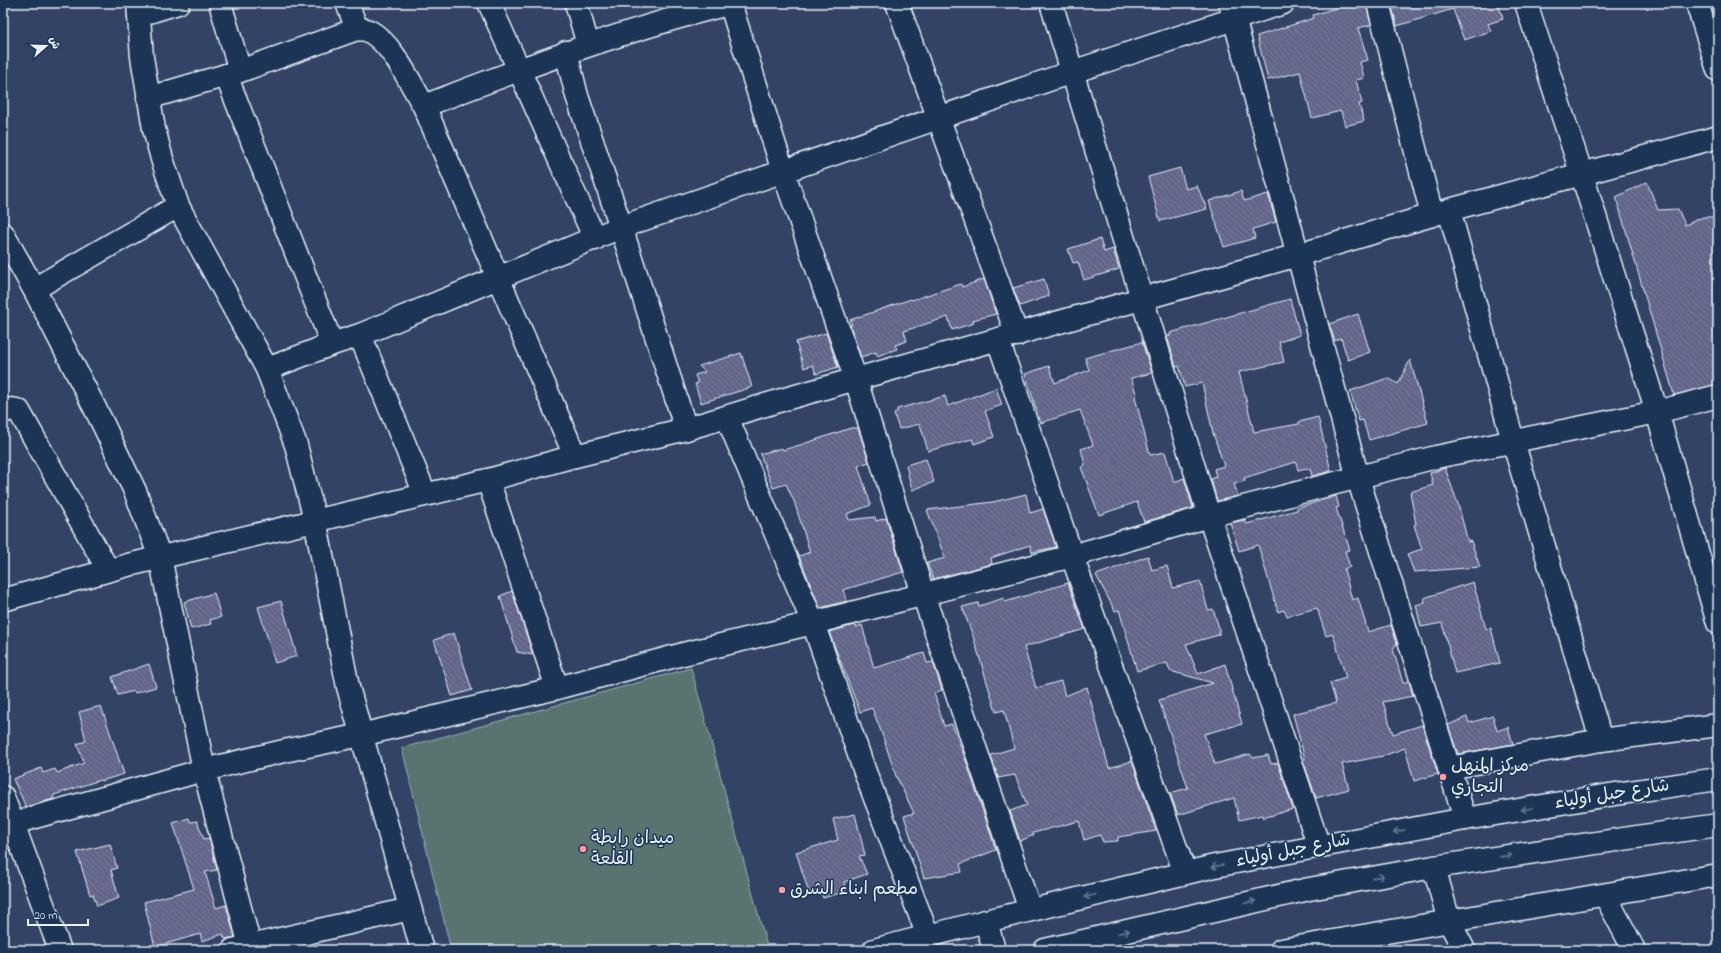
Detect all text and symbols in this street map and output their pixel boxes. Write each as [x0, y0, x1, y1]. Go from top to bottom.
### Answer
north arrow [26, 26, 66, 66]
text: ش [45, 34, 64, 51]
place label: مركز المنهل التجاري [1451, 754, 1529, 801]
marker: مركز المنهل التجاري [1438, 772, 1448, 782]
street label: شارع جبل أولياء [1553, 773, 1671, 817]
one-way arrow [1521, 805, 1534, 813]
place label: ميدان رابطة القلعة [591, 826, 674, 873]
street label: شارع جبل أولياء [1233, 827, 1353, 875]
one-way arrow [1393, 828, 1406, 836]
marker: ميدان رابطة القلعة [578, 844, 588, 854]
one-way arrow [1499, 852, 1512, 860]
one-way arrow [1210, 862, 1223, 870]
one-way arrow [1371, 872, 1384, 880]
place label: مطعم ابناء الشرق [790, 877, 918, 903]
marker: مطعم ابناء الشرق [777, 885, 787, 895]
one-way arrow [1084, 892, 1097, 900]
one-way arrow [1244, 898, 1257, 906]
scale bar [28, 901, 88, 927]
text: 20 m [34, 907, 57, 925]
one-way arrow [1117, 927, 1130, 935]

